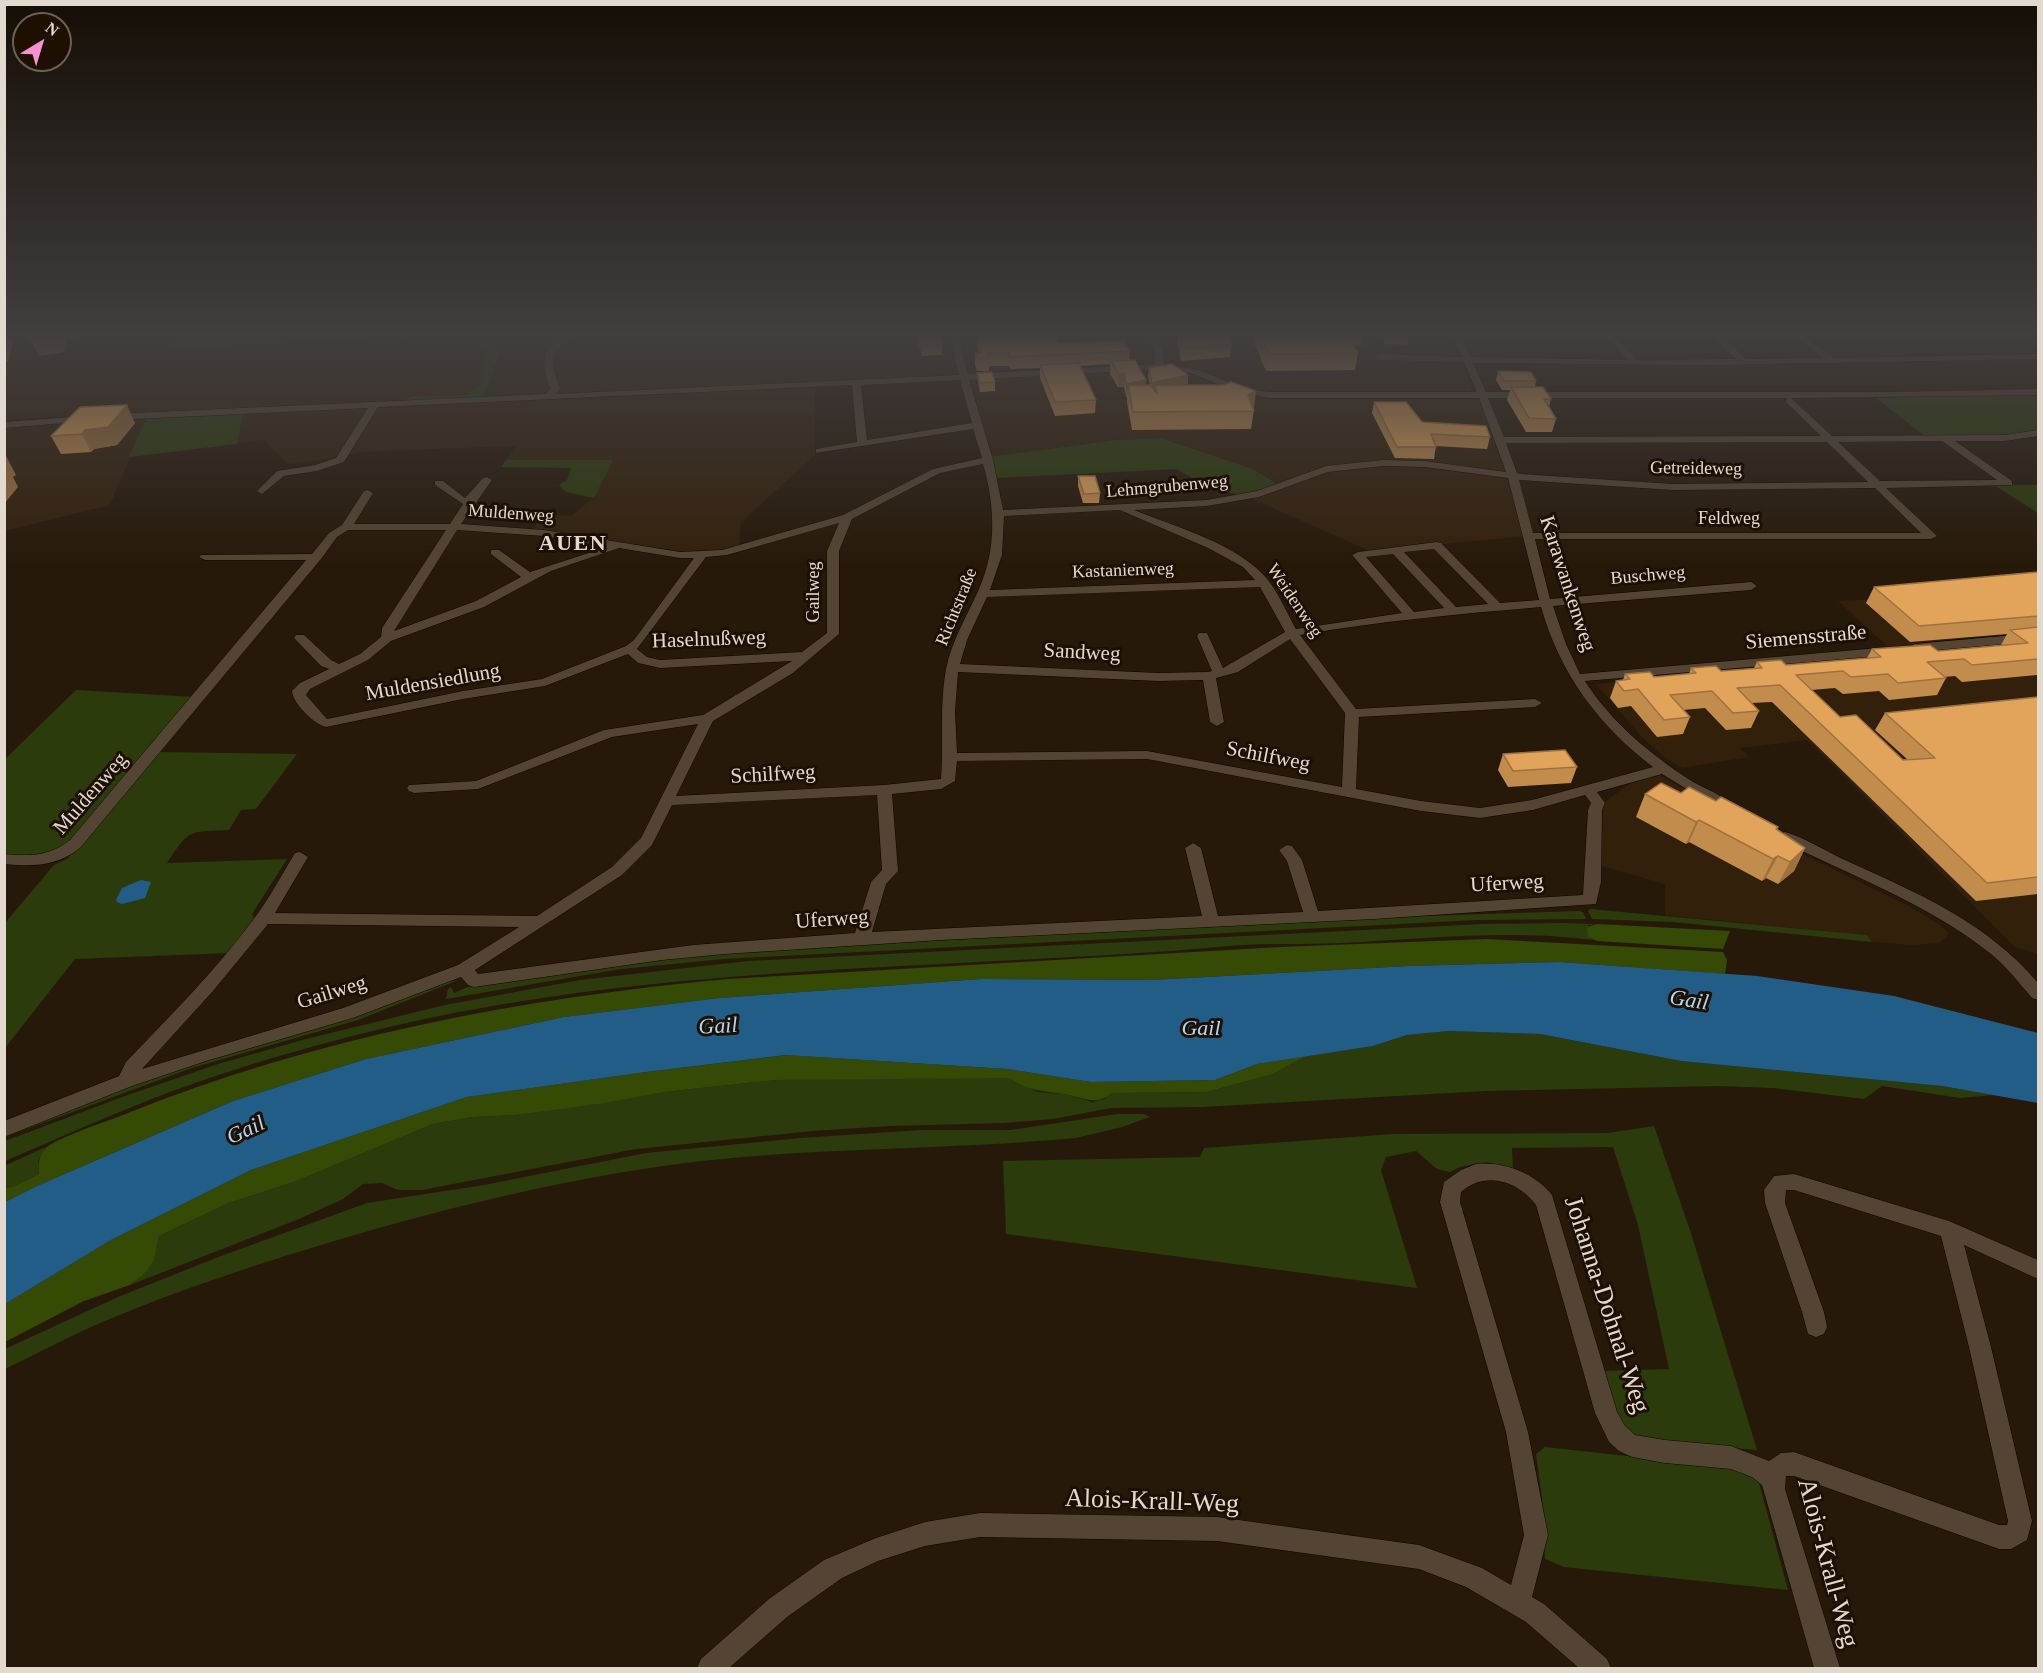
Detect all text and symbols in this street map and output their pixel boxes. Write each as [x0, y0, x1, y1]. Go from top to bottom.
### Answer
north arrow [12, 12, 72, 72]
text: N [42, 19, 62, 39]
street label: Getreideweg [1650, 457, 1742, 481]
street label: Lehmgrubenweg [1105, 471, 1229, 503]
street label: Muldenweg [467, 500, 555, 528]
street label: Feldweg [1698, 508, 1760, 530]
street label: Karawankenweg [1533, 513, 1601, 655]
district label: AUEN [539, 531, 607, 557]
street label: Kastanienweg [1072, 558, 1174, 584]
street label: Weidenweg [1261, 560, 1327, 642]
street label: Gailweg [803, 562, 825, 622]
street label: Buschweg [1610, 562, 1686, 590]
street label: Richtstraße [932, 565, 982, 649]
street label: Siemensstraße [1744, 620, 1868, 656]
street label: Haselnußweg [651, 625, 767, 655]
street label: Sandweg [1043, 638, 1121, 668]
street label: Muldensiedlung [364, 659, 502, 707]
street label: Schilfweg [1224, 737, 1312, 777]
street label: Muldenweg [49, 748, 133, 840]
street label: Schilfweg [730, 760, 816, 790]
street label: Uferweg [1470, 869, 1544, 899]
street label: Uferweg [794, 905, 870, 935]
street label: Gailweg [294, 971, 370, 1015]
water label: Gail [1668, 985, 1710, 1017]
water label: Gail [698, 1013, 738, 1041]
water label: Gail [1181, 1016, 1221, 1042]
water label: Gail [223, 1111, 269, 1151]
street label: Johanna-Dohnal-Weg [1556, 1193, 1656, 1417]
street label: Alois-Krall-Weg [1789, 1475, 1865, 1651]
street label: Alois-Krall-Weg [1064, 1483, 1240, 1521]

